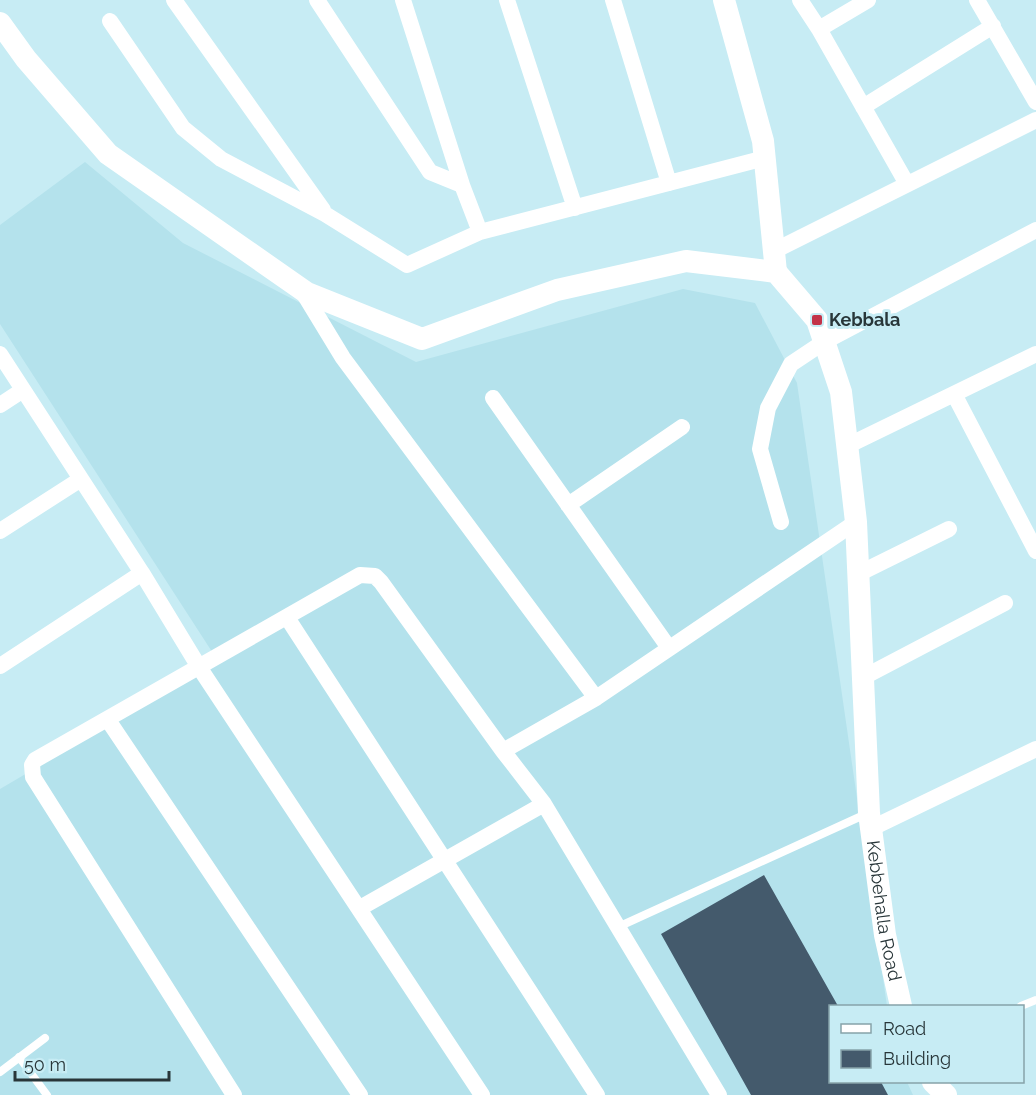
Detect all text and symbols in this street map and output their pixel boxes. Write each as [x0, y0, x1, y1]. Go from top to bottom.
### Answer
place label: Kebbala [829, 309, 900, 330]
marker: Kebbala [810, 313, 824, 327]
street label: Kebbehalla Road [863, 839, 906, 983]
legend [829, 1005, 1024, 1083]
text: Road [883, 1018, 926, 1039]
scale bar [15, 1044, 170, 1082]
text: Building [883, 1048, 951, 1069]
text: 50 m [24, 1054, 66, 1075]

